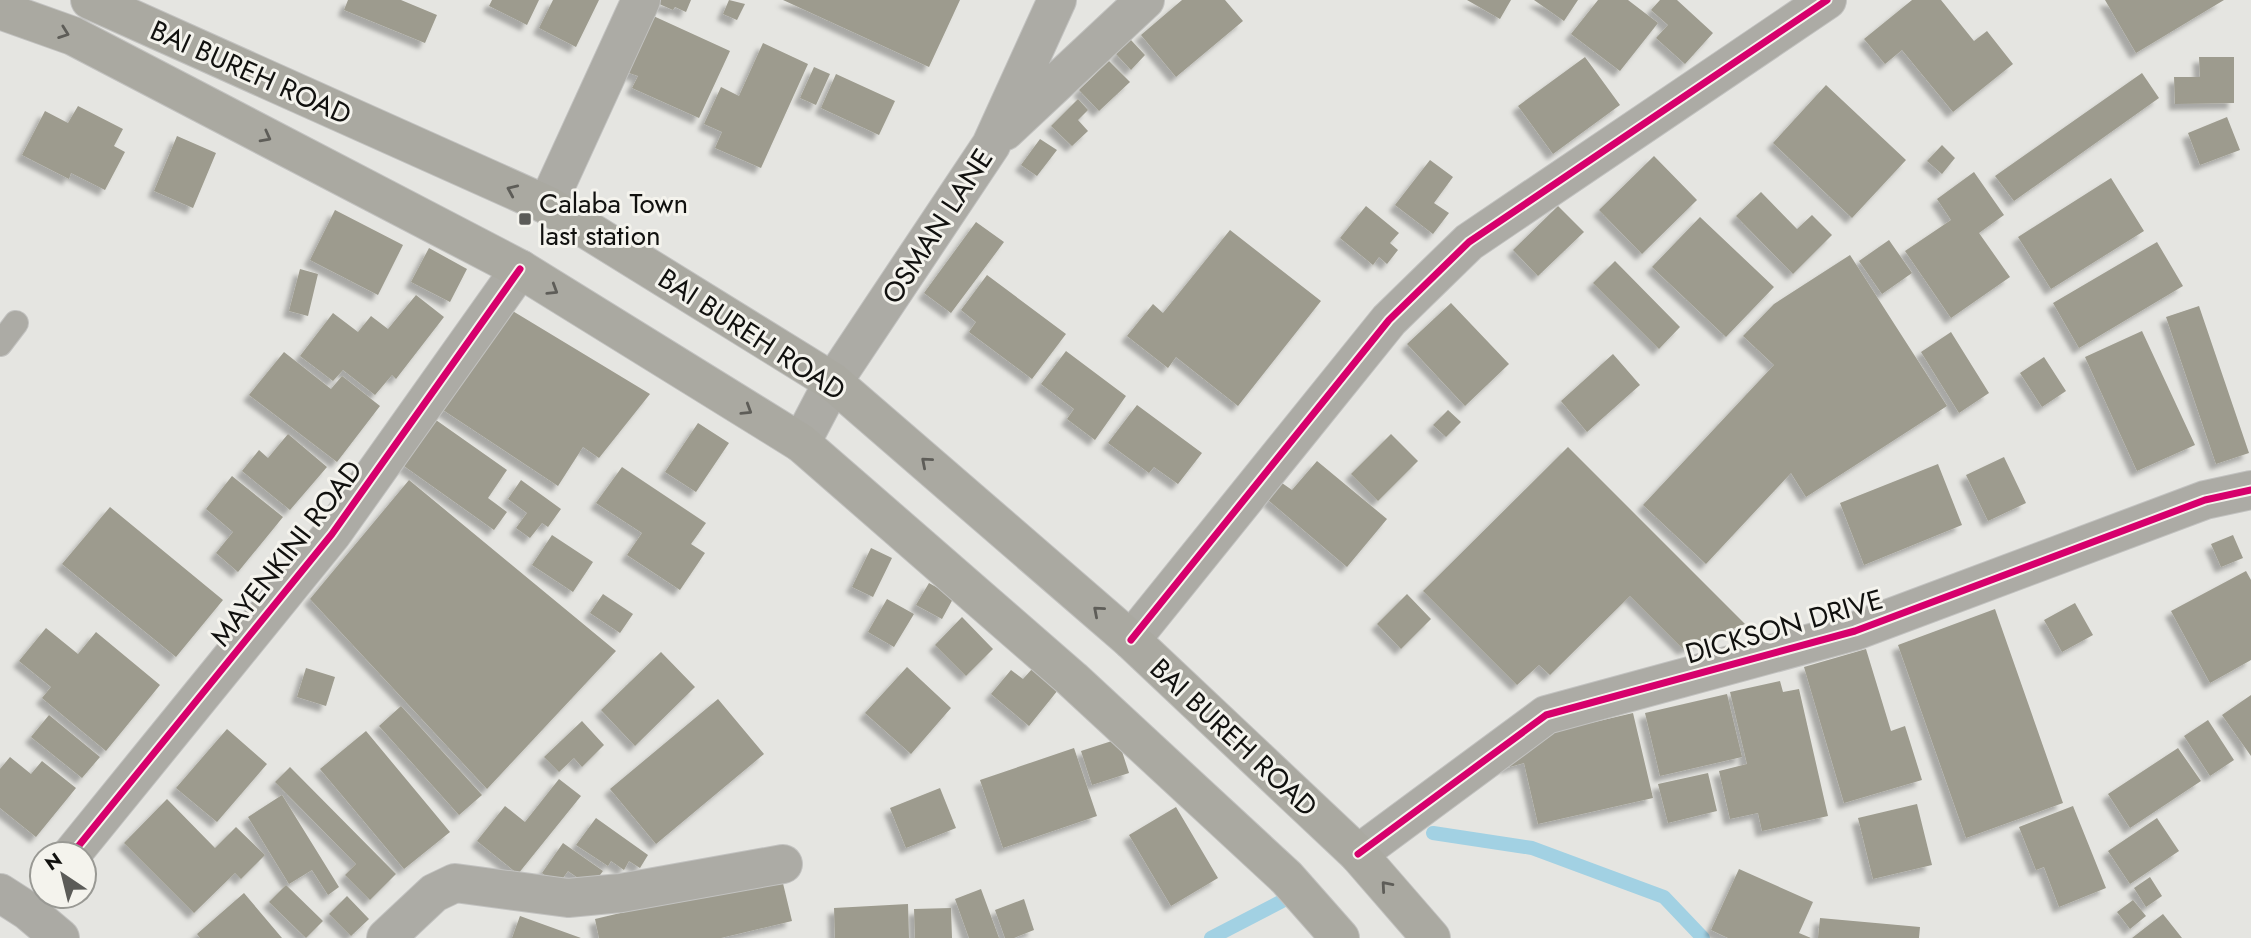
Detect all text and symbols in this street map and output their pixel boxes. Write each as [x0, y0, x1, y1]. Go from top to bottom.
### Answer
street label: BAI BUREH ROAD [144, 10, 358, 135]
one-way arrow [58, 24, 70, 38]
one-way arrow [259, 128, 272, 142]
street label: OSMAN LANE [872, 141, 1003, 312]
place label: Calaba Town last station [539, 183, 688, 256]
one-way arrow [507, 184, 519, 198]
marker: Calaba Town last station [517, 211, 533, 227]
street label: BAI BUREH ROAD [650, 258, 854, 410]
one-way arrow [546, 282, 559, 295]
one-way arrow [739, 401, 752, 414]
street label: MAYENKINI ROAD [201, 452, 372, 655]
one-way arrow [921, 458, 934, 470]
street label: DICKSON DRIVE [1680, 579, 1888, 674]
one-way arrow [1093, 607, 1106, 619]
street label: BAI BUREH ROAD [1141, 649, 1327, 826]
north arrow [28, 840, 98, 910]
text: N [40, 846, 67, 877]
one-way arrow [1382, 882, 1394, 895]

